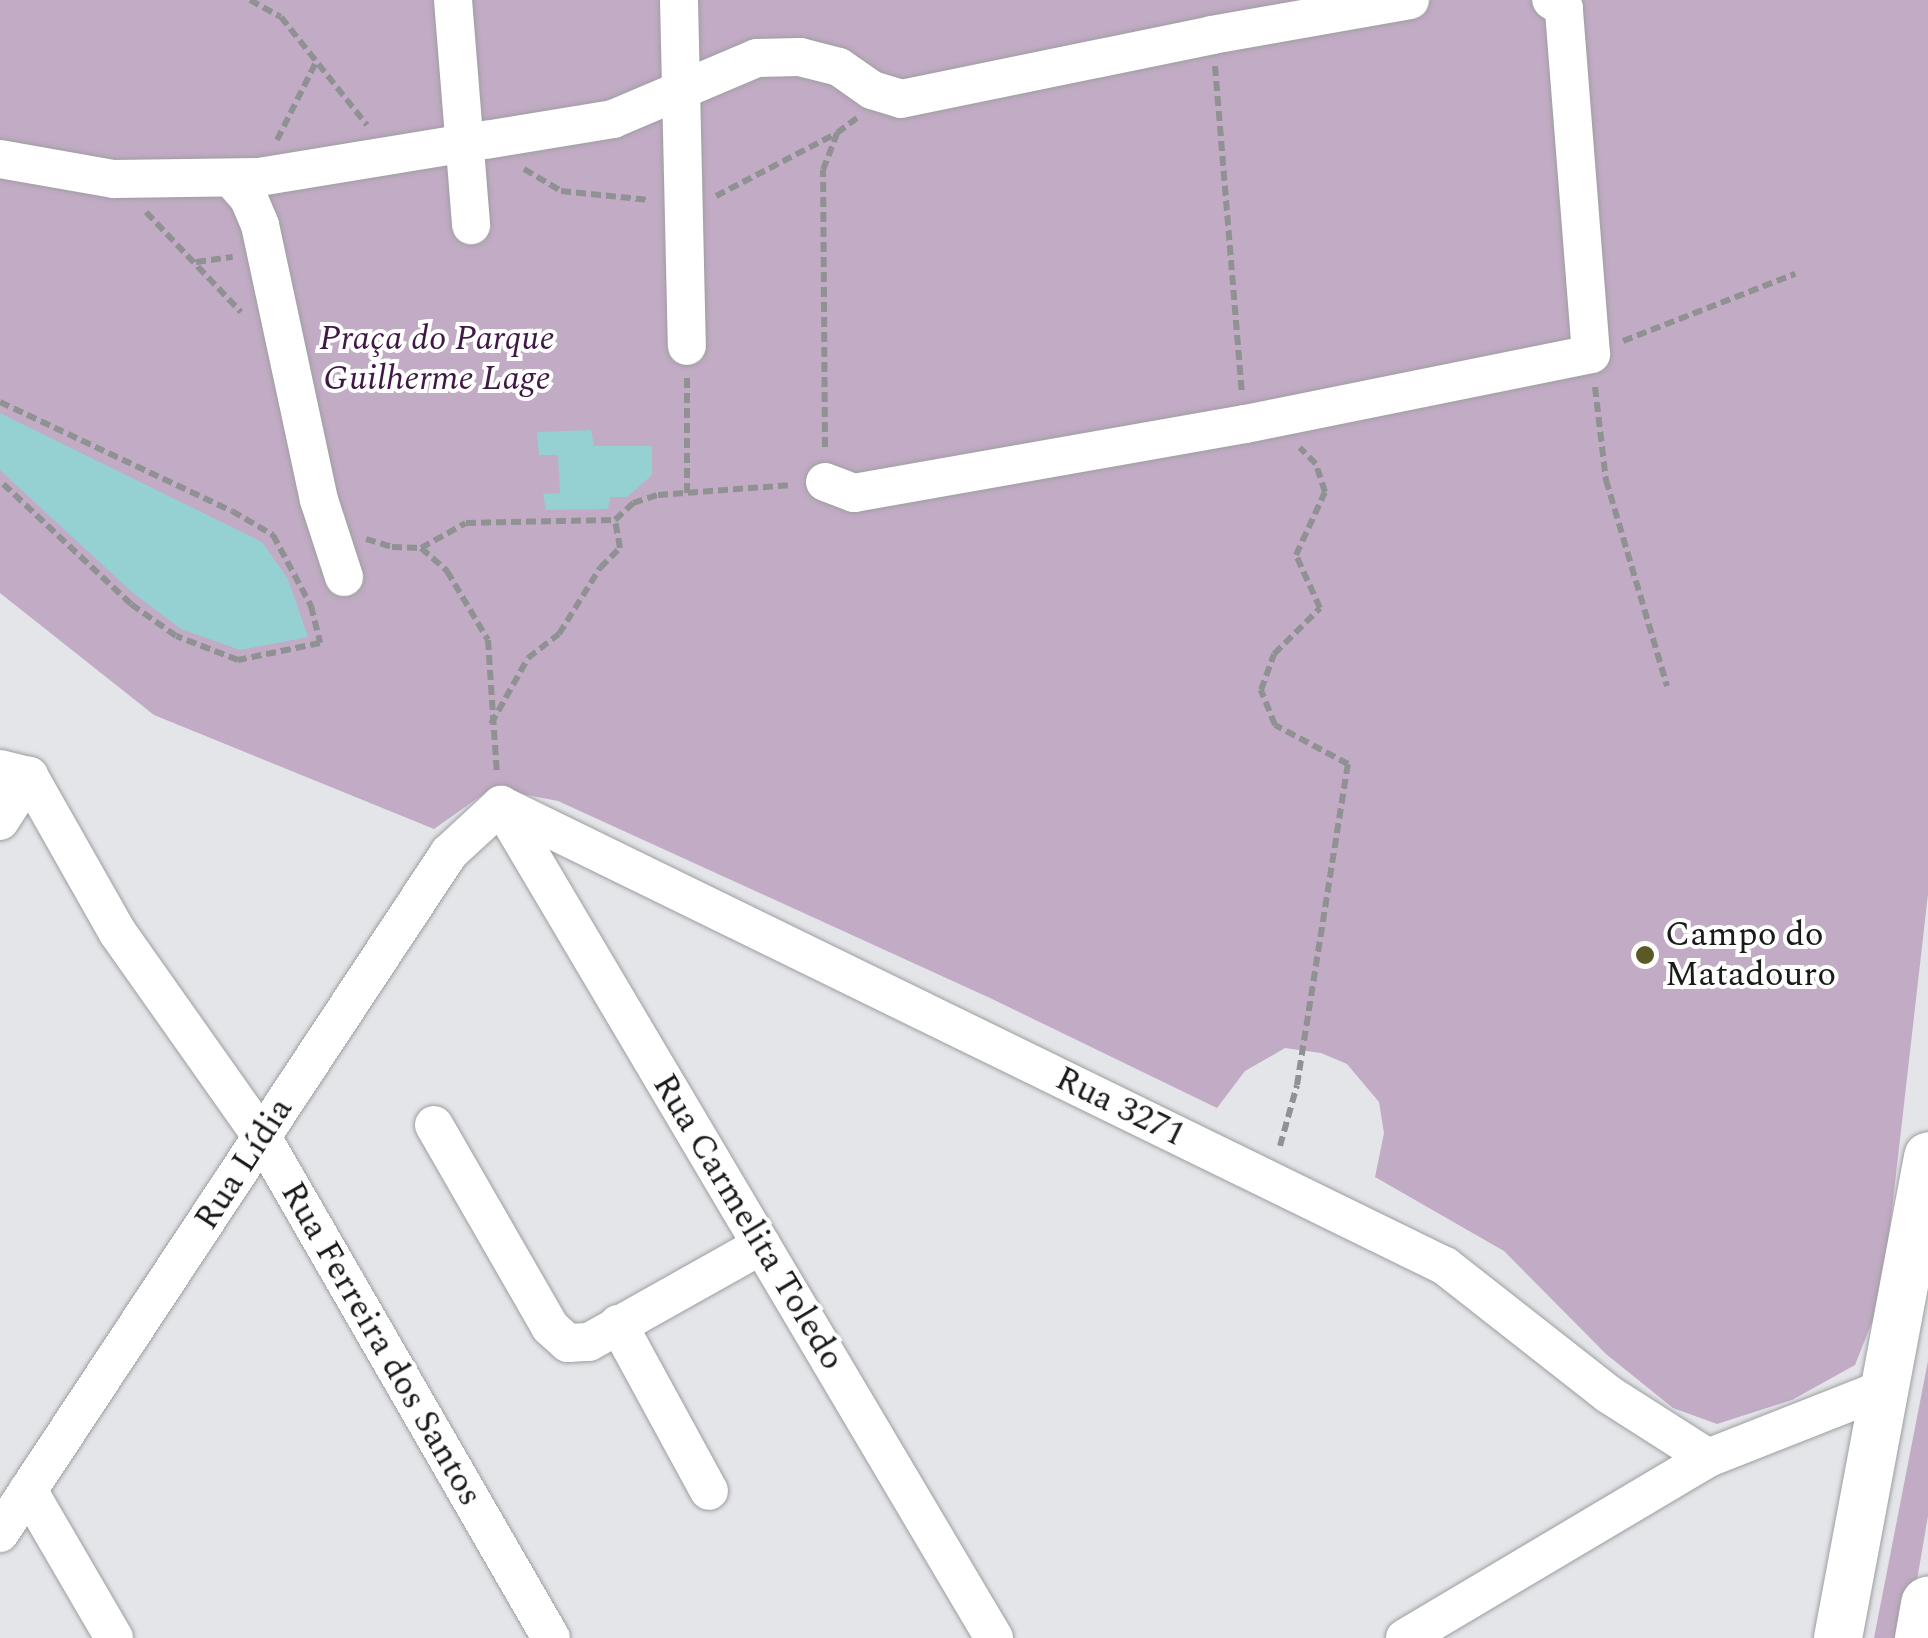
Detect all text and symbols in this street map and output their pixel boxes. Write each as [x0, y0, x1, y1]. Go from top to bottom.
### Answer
park label: Praça do Parque Guilherme Lage [319, 318, 555, 400]
place label: Campo do Matadouro [1665, 914, 1836, 996]
marker: Campo do Matadouro [1634, 944, 1656, 966]
street label: Rua 3271 [1048, 1058, 1192, 1156]
street label: Rua Carmelita Toledo [643, 1066, 853, 1378]
street label: Rua Lídia [186, 1090, 302, 1238]
street label: Rua Ferreira dos Santos [271, 1174, 491, 1514]

